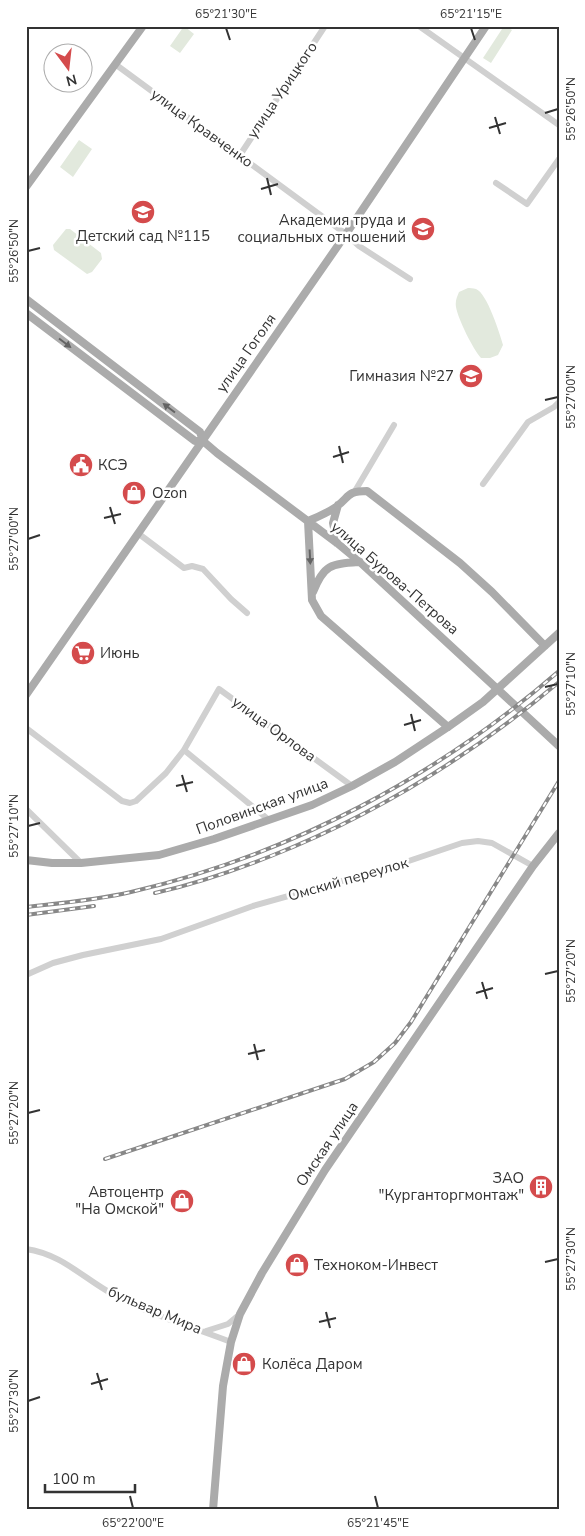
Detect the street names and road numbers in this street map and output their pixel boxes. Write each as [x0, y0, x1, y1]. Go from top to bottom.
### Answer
street label: улица Урицкого [242, 38, 322, 142]
street label: улица Кравченко [147, 84, 257, 172]
street label: улица Гоголя [211, 310, 281, 396]
street label: улица Бурова-Петрова [327, 517, 463, 639]
street label: улица Орлова [228, 692, 320, 766]
street label: Половинская улица [193, 773, 331, 839]
street label: Омский переулок [286, 852, 410, 906]
street label: Омская улица [291, 1098, 363, 1190]
street label: бульвар Мира [105, 1281, 205, 1339]

